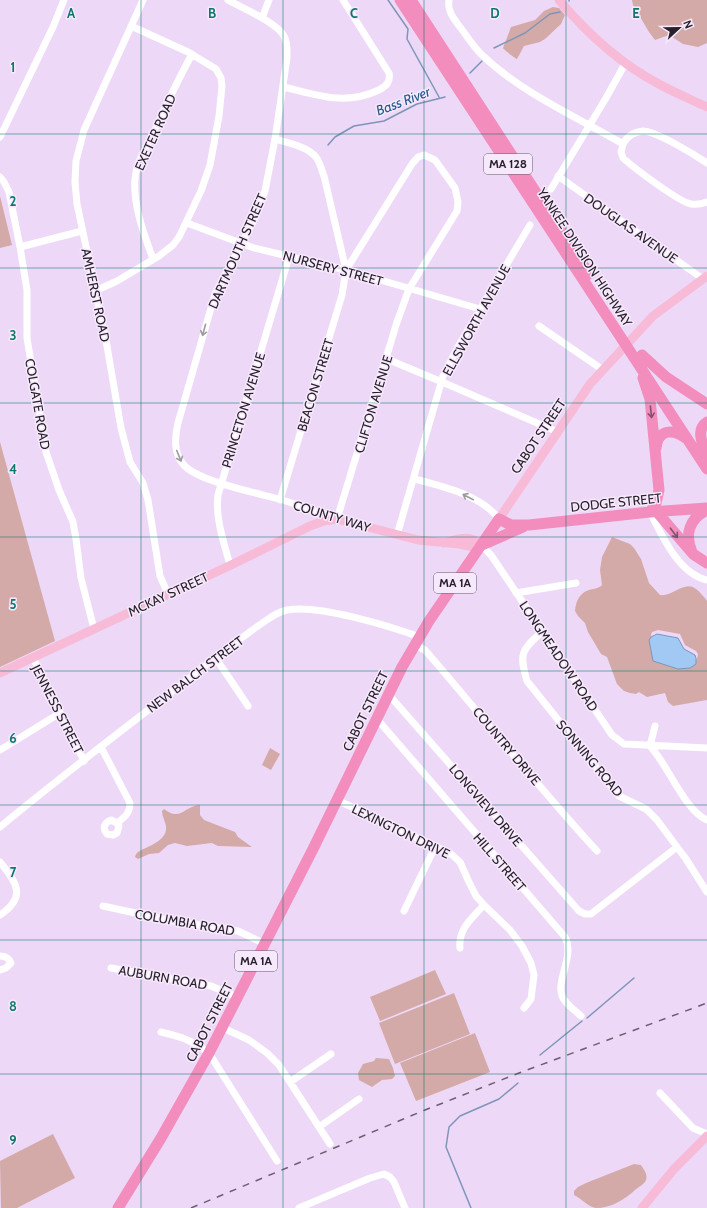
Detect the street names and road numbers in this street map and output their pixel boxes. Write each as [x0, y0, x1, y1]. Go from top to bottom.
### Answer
street label: EXETER ROAD [131, 91, 179, 173]
road number: MA 128 [484, 154, 532, 174]
street label: YANKEE DIVISION HIGHWAY [534, 184, 636, 330]
street label: DOUGLAS AVENUE [581, 190, 681, 266]
street label: DARTMOUTH STREET [204, 191, 270, 311]
street label: AMHERST ROAD [78, 247, 114, 343]
street label: NURSERY STREET [281, 247, 385, 289]
street label: ELLSWORTH AVENUE [439, 261, 513, 379]
street label: BEACON STREET [293, 336, 337, 433]
street label: PRINCETON AVENUE [218, 350, 268, 470]
street label: CLIFTON AVENUE [350, 353, 396, 455]
street label: COLGATE ROAD [22, 357, 54, 451]
street label: CABOT STREET [507, 395, 569, 477]
street label: DODGE STREET [570, 489, 662, 515]
street label: COUNTY WAY [291, 497, 373, 536]
street label: MCKAY STREET [125, 568, 211, 620]
road number: MA 1A [434, 573, 476, 593]
street label: LONGMEADOW ROAD [516, 598, 602, 714]
street label: NEW BALCH STREET [143, 632, 247, 716]
street label: JENNESS STREET [28, 661, 87, 756]
street label: CABOT STREET [339, 668, 391, 754]
street label: COUNTRY DRIVE [470, 704, 544, 788]
street label: SONNING ROAD [553, 716, 627, 800]
street label: LONGVIEW DRIVE [446, 761, 526, 849]
street label: LEXINGTON DRIVE [349, 800, 453, 862]
street label: HILL STREET [470, 830, 530, 895]
street label: COLUMBIA ROAD [134, 905, 236, 939]
road number: MA 1A [235, 951, 277, 971]
street label: AUBURN ROAD [118, 961, 208, 993]
street label: CABOT STREET [182, 980, 236, 1064]

